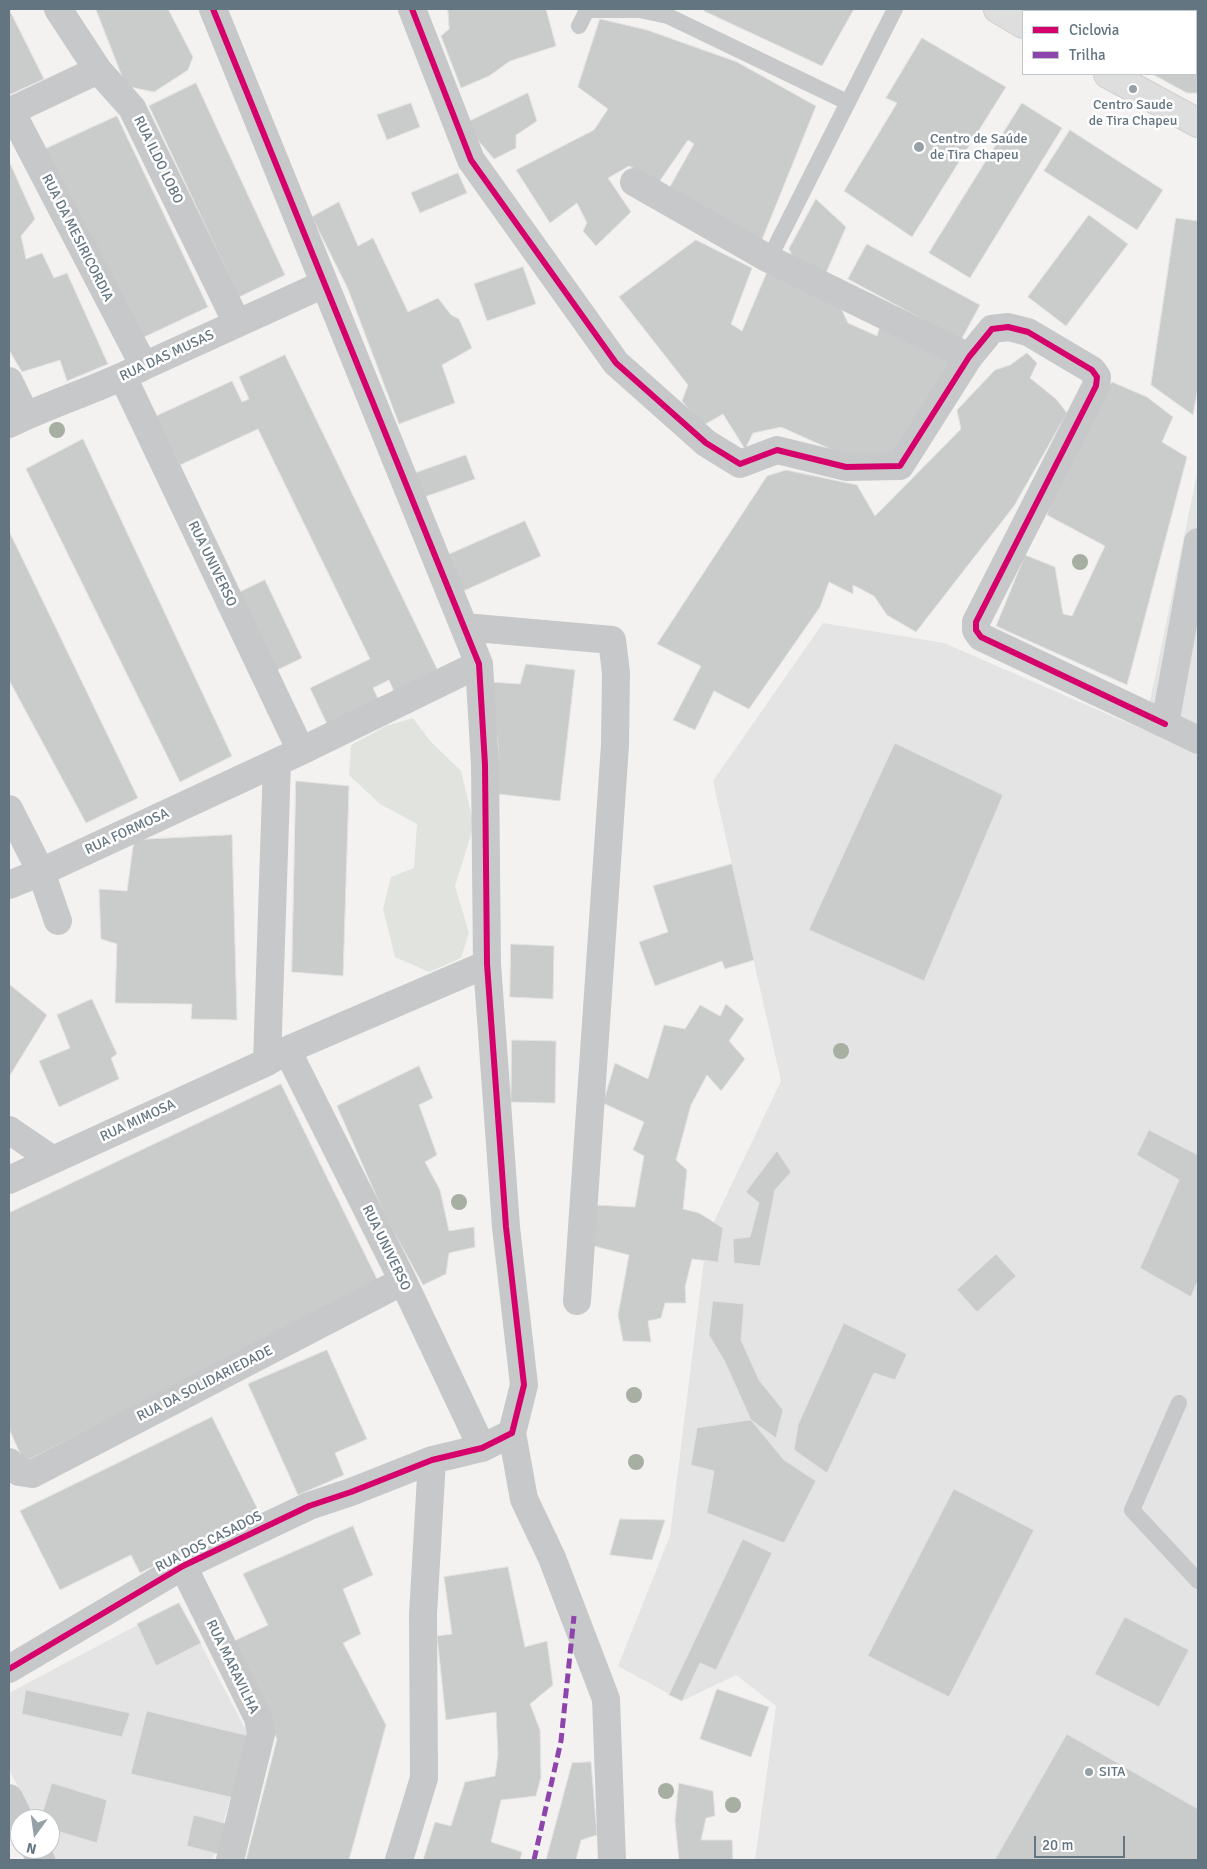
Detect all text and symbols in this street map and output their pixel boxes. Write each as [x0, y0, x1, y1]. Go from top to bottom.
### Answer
legend [1022, 10, 1197, 75]
text: Ciclovia [1069, 21, 1119, 39]
text: Trilha [1069, 46, 1106, 64]
marker: Centro Saude de Tira Chapeu [1127, 83, 1139, 95]
place label: Centro Saude de Tira Chapeu [1089, 97, 1177, 130]
street label: RUA ILDO LOBO [130, 113, 186, 207]
place label: Centro de Saúde de Tira Chapeu [930, 131, 1028, 164]
marker: Centro de Saúde de Tira Chapeu [912, 140, 926, 154]
street label: RUA DA MESIRICORDIA [38, 171, 116, 305]
street label: RUA DAS MUSAS [117, 327, 217, 385]
street label: RUA UNIVERSO [184, 518, 240, 610]
street label: RUA FORMOSA [82, 805, 172, 859]
street label: RUA MIMOSA [98, 1096, 178, 1146]
street label: RUA UNIVERSO [358, 1202, 414, 1294]
street label: RUA DA SOLIDARIEDADE [134, 1342, 276, 1426]
street label: RUA DOS CASADOS [153, 1508, 265, 1576]
street label: RUA MARAVILHA [202, 1617, 262, 1717]
place label: SITA [1099, 1764, 1125, 1780]
marker: SITA [1083, 1766, 1095, 1778]
north arrow [10, 1809, 60, 1859]
scale bar [1037, 1826, 1128, 1858]
text: 20 m [1042, 1836, 1073, 1854]
text: N [25, 1839, 38, 1857]

